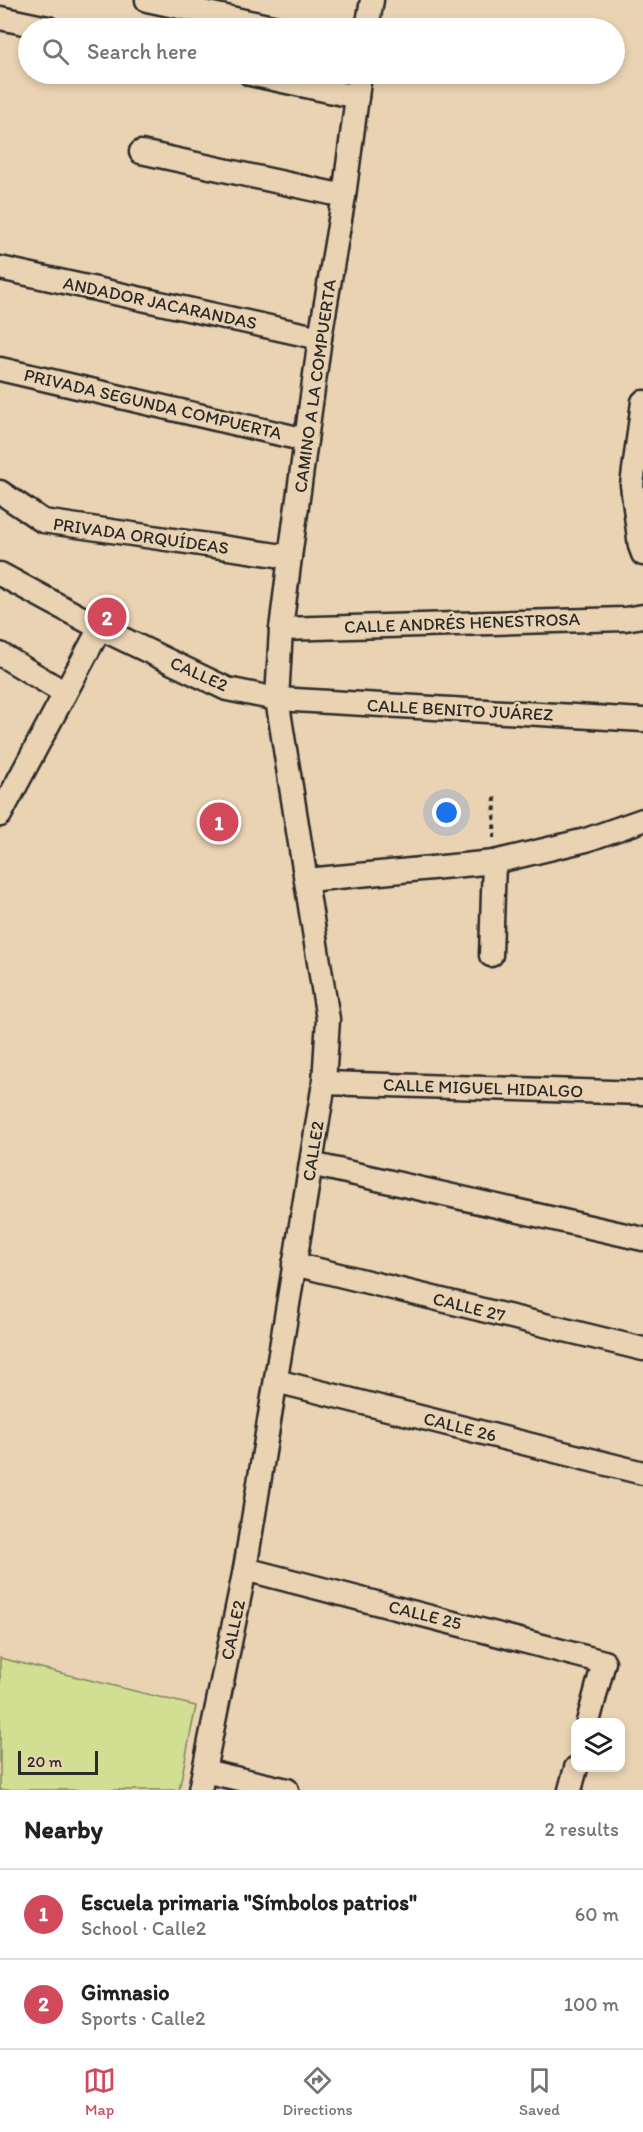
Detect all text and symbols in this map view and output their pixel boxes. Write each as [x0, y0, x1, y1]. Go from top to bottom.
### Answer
search box [18, 18, 625, 84]
icon: search [39, 35, 72, 68]
text: Search here [87, 38, 197, 65]
street label: ANDADOR JACARANDAS [61, 272, 259, 334]
street label: CAMINO A LA COMPUERTA [289, 277, 341, 494]
street label: PRIVADA SEGUNDA COMPUERTA [22, 364, 285, 445]
street label: PRIVADA ORQUÍDEAS [52, 513, 230, 559]
pin: 2 [88, 594, 126, 640]
street label: CALLE ANDRÉS HENESTROSA [344, 608, 581, 638]
street label: CALLE2 [167, 652, 232, 697]
street label: CALLE BENITO JUÁREZ [366, 694, 554, 726]
your location [432, 798, 461, 827]
pin: 1 [200, 800, 238, 844]
street label: CALLE MIGUEL HIDALGO [382, 1074, 584, 1102]
street label: CALLE2 [297, 1119, 329, 1183]
street label: CALLE 27 [431, 1287, 508, 1327]
street label: CALLE 26 [421, 1407, 499, 1447]
street label: CALLE 25 [386, 1595, 464, 1635]
street label: CALLE2 [216, 1597, 250, 1662]
map controls [571, 1718, 625, 1772]
button: layers [571, 1718, 625, 1772]
scale bar [18, 1748, 98, 1776]
text: 20 m [27, 1752, 62, 1771]
text: Nearby [24, 1813, 103, 1845]
text: 2 results [545, 1817, 619, 1841]
text: Escuela primaria "Símbolos patrios" [81, 1889, 417, 1916]
text: 1 [39, 1902, 48, 1926]
text: 60 m [575, 1902, 619, 1926]
text: School · Calle2 [81, 1916, 206, 1940]
text: Gimnasio [81, 1979, 170, 2006]
text: 2 [38, 1992, 49, 2016]
text: 100 m [564, 1992, 619, 2016]
text: Sports · Calle2 [81, 2006, 205, 2030]
tab: Map [83, 2064, 116, 2119]
tab: Directions [282, 2064, 353, 2119]
tab: Saved [519, 2064, 560, 2119]

